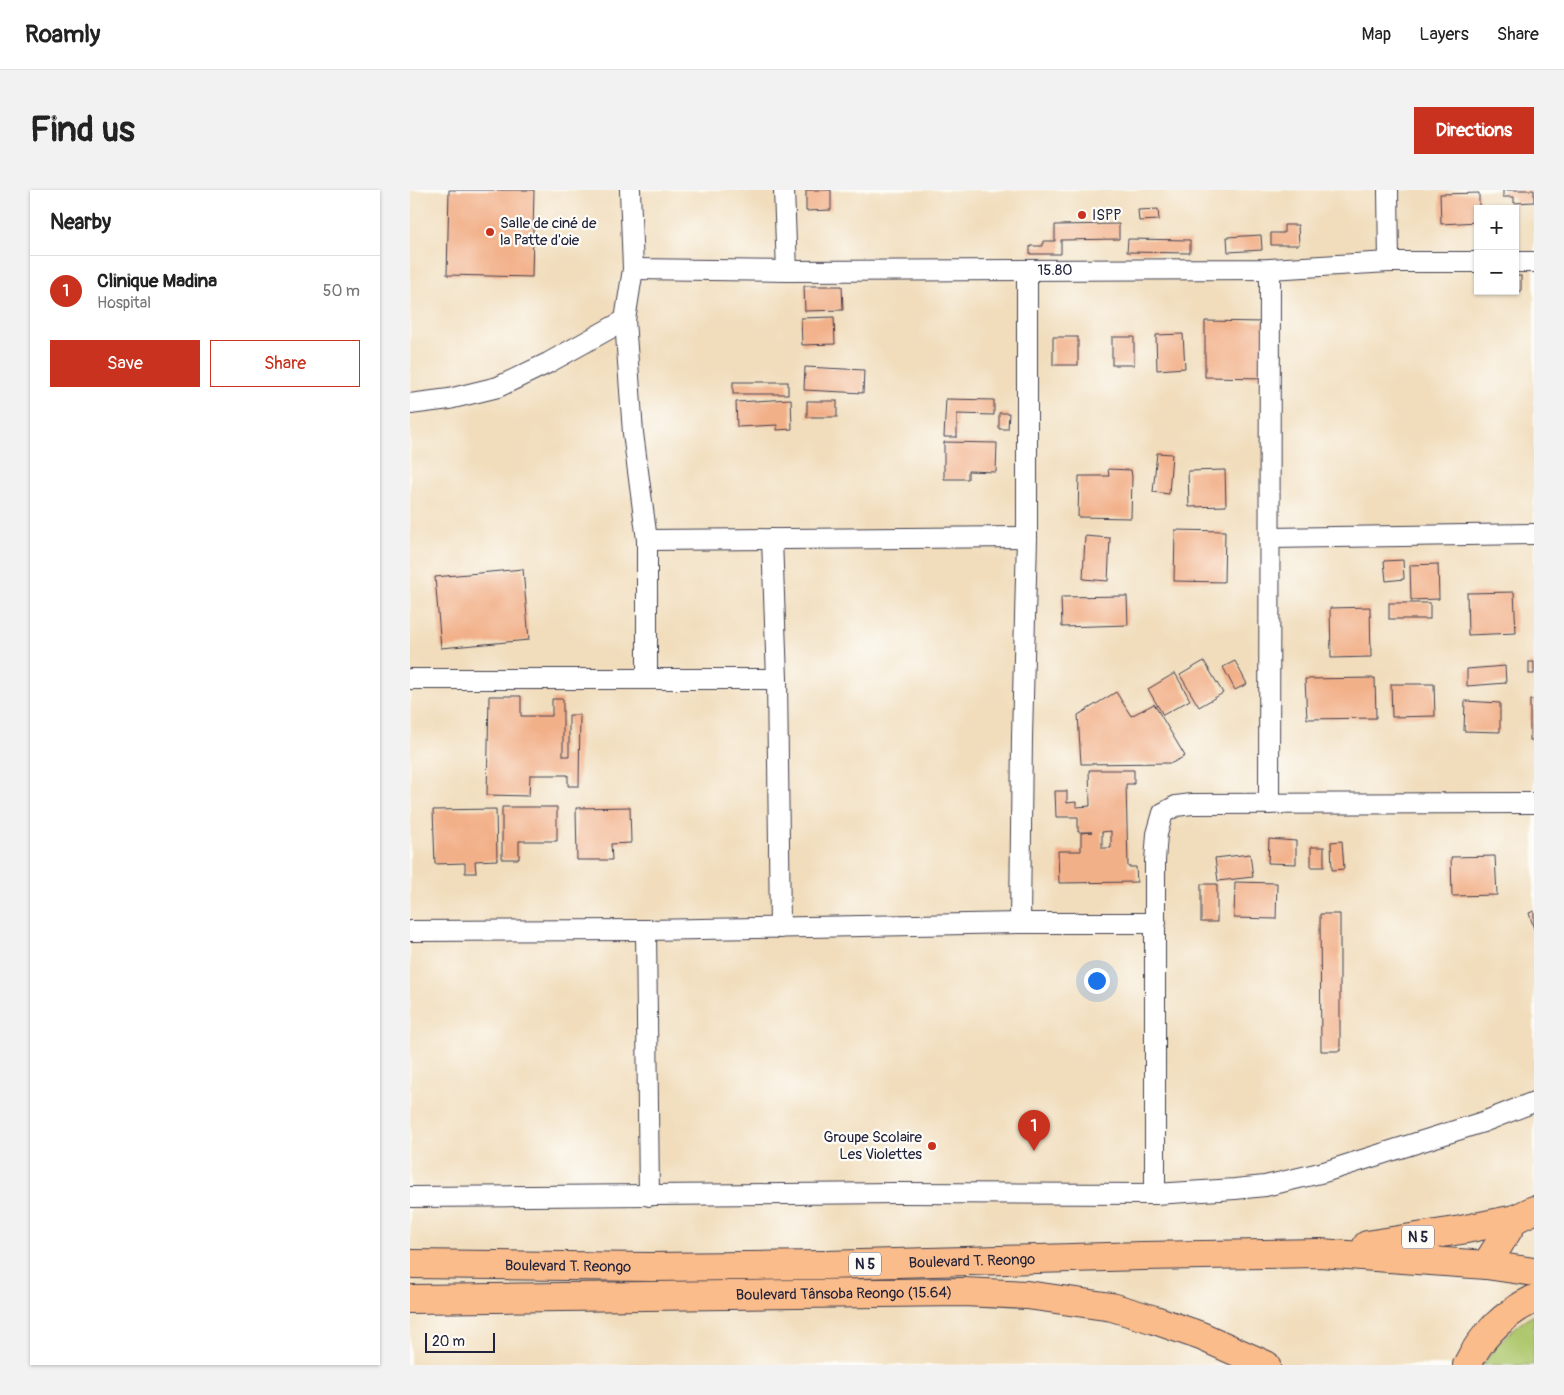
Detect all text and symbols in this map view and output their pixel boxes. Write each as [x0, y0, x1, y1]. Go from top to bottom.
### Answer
text: Roamly [25, 20, 100, 49]
text: Map [1362, 23, 1391, 46]
text: Layers [1419, 23, 1469, 46]
text: Share [1497, 23, 1539, 46]
button: Directions [1414, 107, 1534, 154]
text: Find us [30, 108, 135, 152]
map controls [1474, 205, 1519, 295]
button: + [1474, 205, 1519, 250]
place label: ISPP [1092, 206, 1122, 225]
text: Nearby [50, 209, 111, 236]
marker: ISPP [1076, 209, 1088, 221]
place label: Salle de ciné de la Patte d'oie [500, 214, 597, 250]
marker: Salle de ciné de la Patte d'oie [484, 226, 496, 238]
button: − [1474, 250, 1519, 295]
street label: 15.80 [1037, 260, 1073, 279]
text: Clinique Madina [97, 269, 217, 293]
text: 1 [63, 281, 69, 301]
text: 50 m [323, 281, 360, 301]
text: Hospital [97, 293, 151, 313]
button: Save [50, 340, 200, 387]
button: Share [210, 340, 360, 387]
your location [1084, 968, 1110, 994]
pin: 1 [1018, 1110, 1050, 1151]
place label: Groupe Scolaire Les Violettes [824, 1128, 923, 1164]
marker: Groupe Scolaire Les Violettes [926, 1140, 938, 1152]
road number: N 5 [1402, 1226, 1434, 1248]
street label: Boulevard T. Reongo [908, 1250, 1035, 1272]
road number: N 5 [849, 1252, 881, 1276]
street label: Boulevard T. Reongo [505, 1256, 631, 1276]
street label: Boulevard Tânsoba Reongo (15.64) [736, 1283, 952, 1304]
scale bar [425, 1330, 495, 1353]
text: 20 m [432, 1333, 465, 1350]

